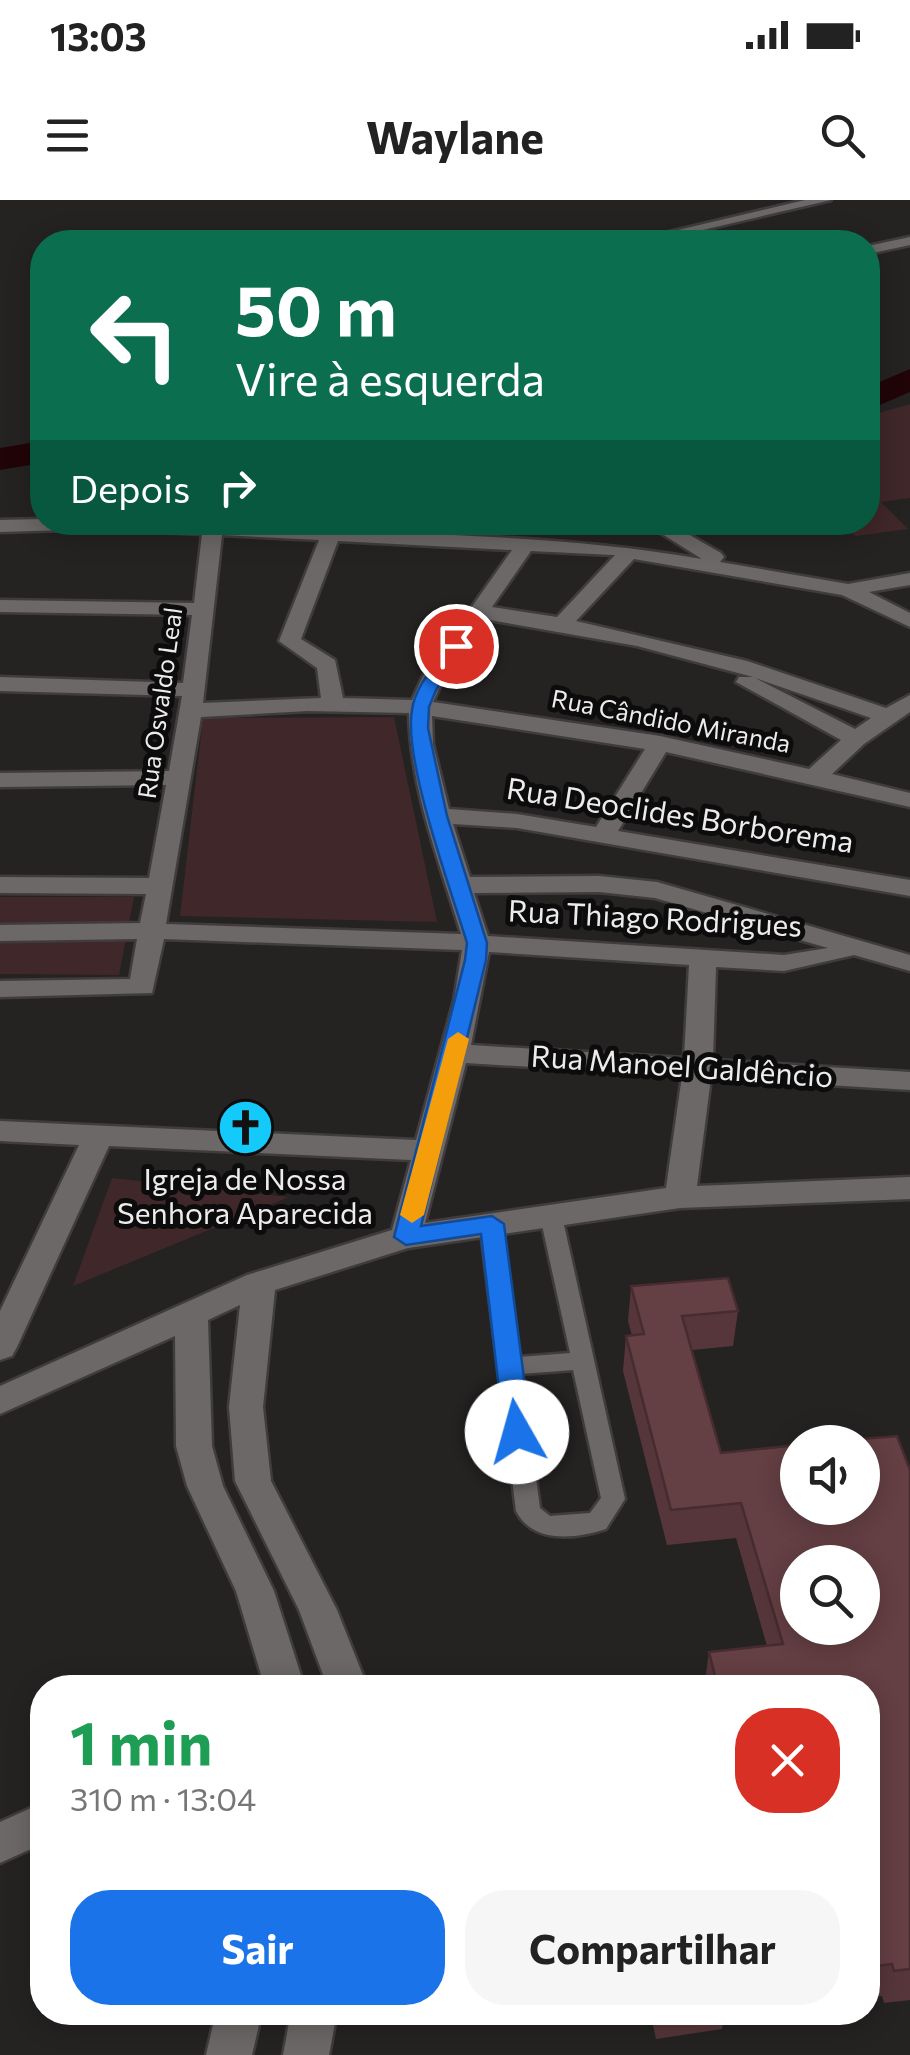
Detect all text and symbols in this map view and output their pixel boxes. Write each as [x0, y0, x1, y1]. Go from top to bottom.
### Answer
text: 13:03 [50, 12, 147, 59]
icon: menu [40, 108, 95, 163]
text: Waylane [366, 108, 544, 163]
icon: search [815, 108, 870, 163]
text: 50 m [235, 265, 397, 350]
icon: left [70, 270, 200, 400]
text: Vire à esquerda [235, 350, 545, 405]
icon: right [210, 460, 265, 515]
text: Depois [70, 464, 190, 511]
pin [414, 604, 499, 689]
street label: Rua Osvaldo Leal [131, 605, 187, 801]
icon: arrive [429, 619, 484, 674]
street label: Rua Cândido Miranda [549, 682, 793, 758]
street label: Rua Deoclides Borborema [504, 768, 857, 859]
street label: Rua Thiago Rodrigues [507, 890, 803, 943]
street label: Rua Manoel Galdêncio [530, 1035, 834, 1094]
church icon: Igreja de Nossa Senhora Aparecida [215, 1098, 275, 1158]
place label: Igreja de Nossa Senhora Aparecida [117, 1159, 373, 1230]
position arrow [465, 1380, 569, 1484]
map controls [780, 1425, 880, 1645]
button: sound [780, 1425, 880, 1525]
button: search [780, 1545, 880, 1645]
text: 1 min [70, 1704, 212, 1777]
button: close [735, 1708, 840, 1813]
text: 310 m · 13:04 [70, 1778, 256, 1818]
button: Sair [70, 1890, 445, 2005]
button: Compartilhar [465, 1890, 840, 2005]

